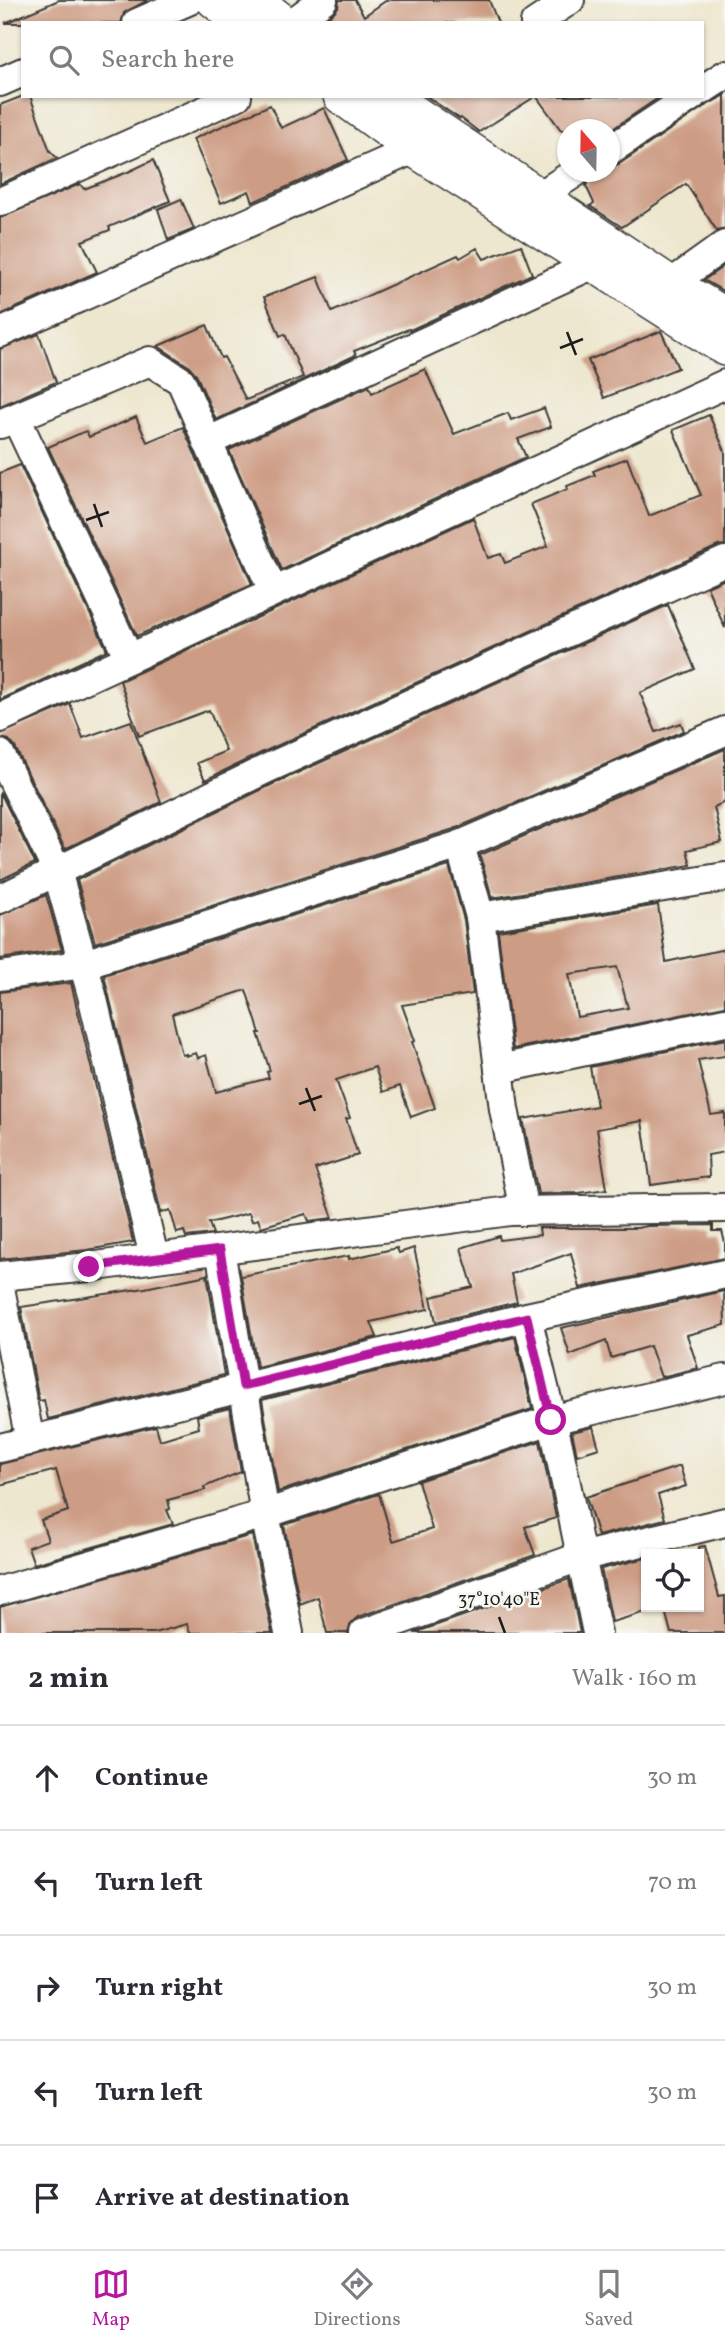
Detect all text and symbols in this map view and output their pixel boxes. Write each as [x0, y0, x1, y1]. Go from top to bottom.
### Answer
search box [21, 21, 704, 98]
icon: search [45, 41, 83, 79]
text: Search here [101, 42, 234, 78]
north arrow [557, 119, 620, 182]
route end [73, 1251, 104, 1282]
route start [535, 1404, 566, 1435]
map controls [641, 1549, 704, 1612]
button: locate [641, 1549, 704, 1612]
text: 37°10'40"E [458, 1588, 540, 1613]
text: 2 min [28, 1658, 109, 1700]
text: Walk · 160 m [572, 1663, 697, 1695]
icon: ahead [28, 1759, 66, 1797]
text: Continue [95, 1760, 208, 1796]
text: 30 m [647, 1762, 697, 1794]
icon: left [28, 1864, 66, 1902]
text: Turn left [95, 1865, 203, 1901]
text: 70 m [648, 1867, 697, 1899]
icon: right [28, 1969, 66, 2007]
text: Turn right [95, 1970, 223, 2006]
text: 30 m [647, 1972, 697, 2004]
icon: left [28, 2074, 66, 2112]
text: Turn left [95, 2075, 203, 2111]
text: 30 m [647, 2077, 697, 2109]
icon: arrive [28, 2179, 66, 2217]
text: Arrive at destination [95, 2180, 350, 2216]
tab: Map [92, 2265, 130, 2333]
tab: Directions [314, 2265, 401, 2333]
tab: Saved [584, 2265, 633, 2333]

